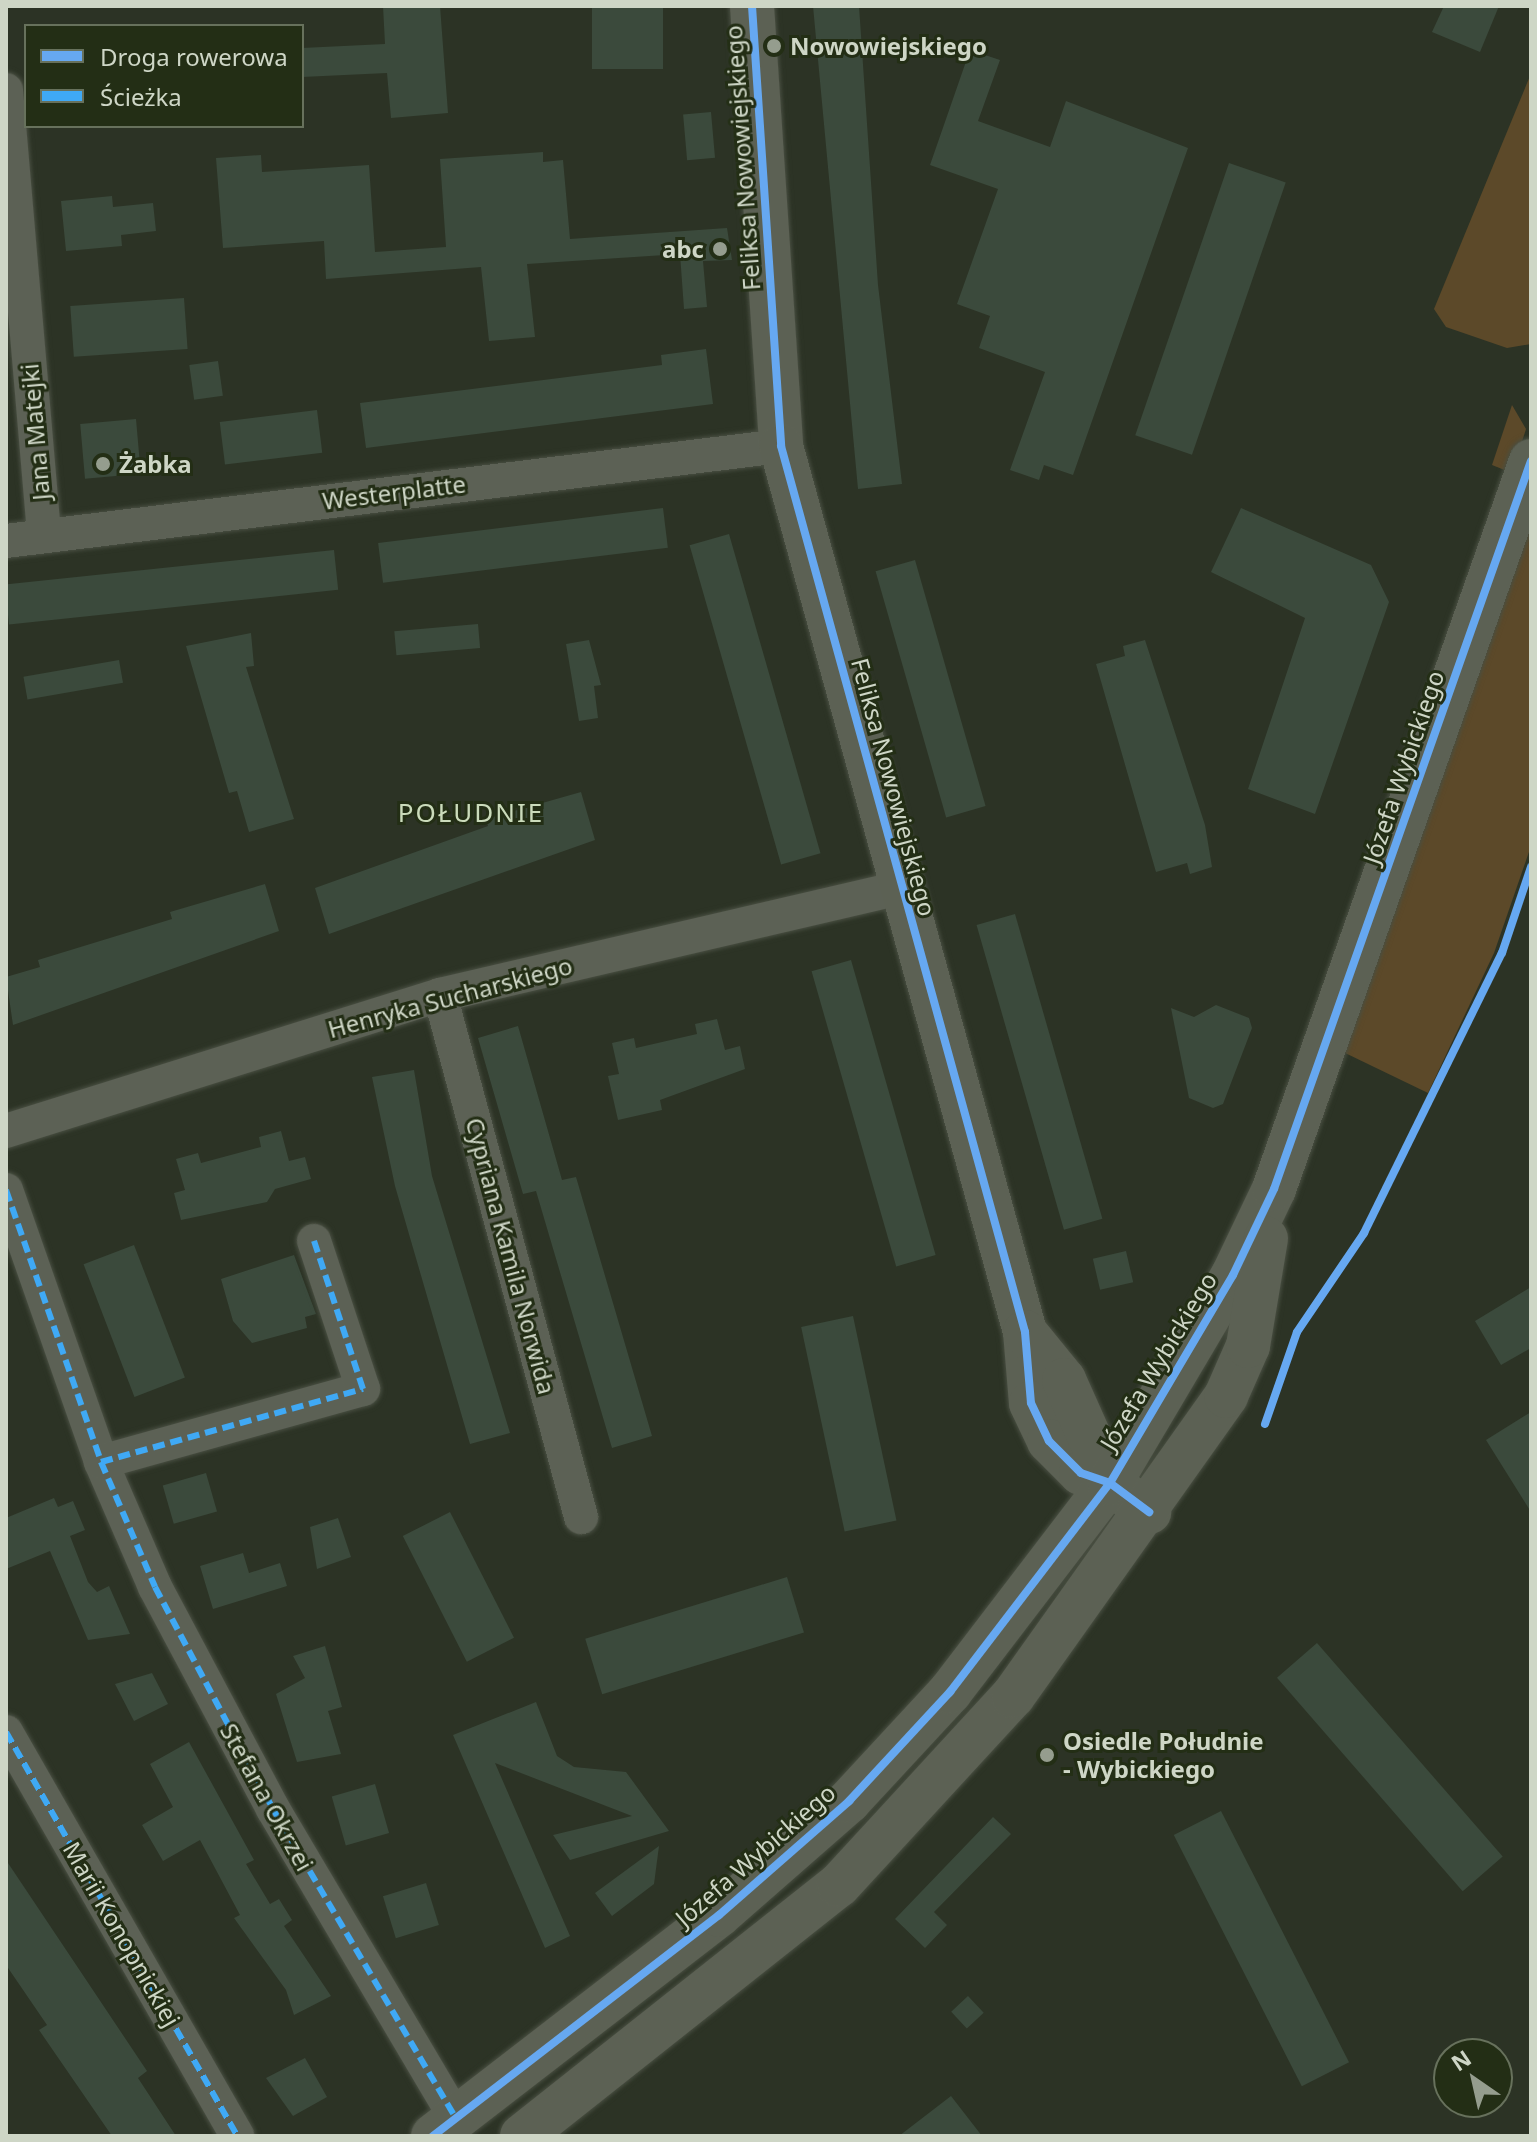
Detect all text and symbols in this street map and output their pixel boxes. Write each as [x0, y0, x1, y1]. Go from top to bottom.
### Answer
legend [24, 24, 304, 128]
street label: Feliksa Nowowiejskiego [718, 24, 766, 292]
place label: Nowowiejskiego [790, 32, 987, 60]
marker: Nowowiejskiego [765, 37, 783, 55]
text: Droga rowerowa [100, 40, 288, 73]
text: Ścieżka [100, 80, 182, 113]
place label: abc [662, 235, 704, 263]
marker: abc [711, 240, 729, 258]
street label: Jana Matejki [15, 362, 55, 502]
place label: Żabka [119, 450, 192, 478]
marker: Żabka [94, 455, 112, 473]
street label: Westerplatte [321, 469, 467, 515]
street label: Feliksa Nowowiejskiego [846, 655, 942, 919]
street label: Józefa Wybickiego [1356, 667, 1450, 867]
district label: POŁUDNIE [398, 797, 544, 829]
street label: Henryka Sucharskiego [325, 950, 575, 1044]
street label: Cypriana Kamila Norwida [460, 1115, 562, 1397]
street label: Józefa Wybickiego [1094, 1267, 1222, 1455]
street label: Stefana Okrzei [215, 1718, 319, 1876]
place label: Osiedle Południe - Wybickiego [1063, 1727, 1264, 1783]
marker: Osiedle Południe - Wybickiego [1038, 1746, 1056, 1764]
street label: Józefa Wybickiego [669, 1778, 841, 1932]
street label: Marii Konopnickiej [57, 1837, 187, 2031]
north arrow [1433, 2038, 1513, 2118]
text: N [1445, 2042, 1476, 2077]

